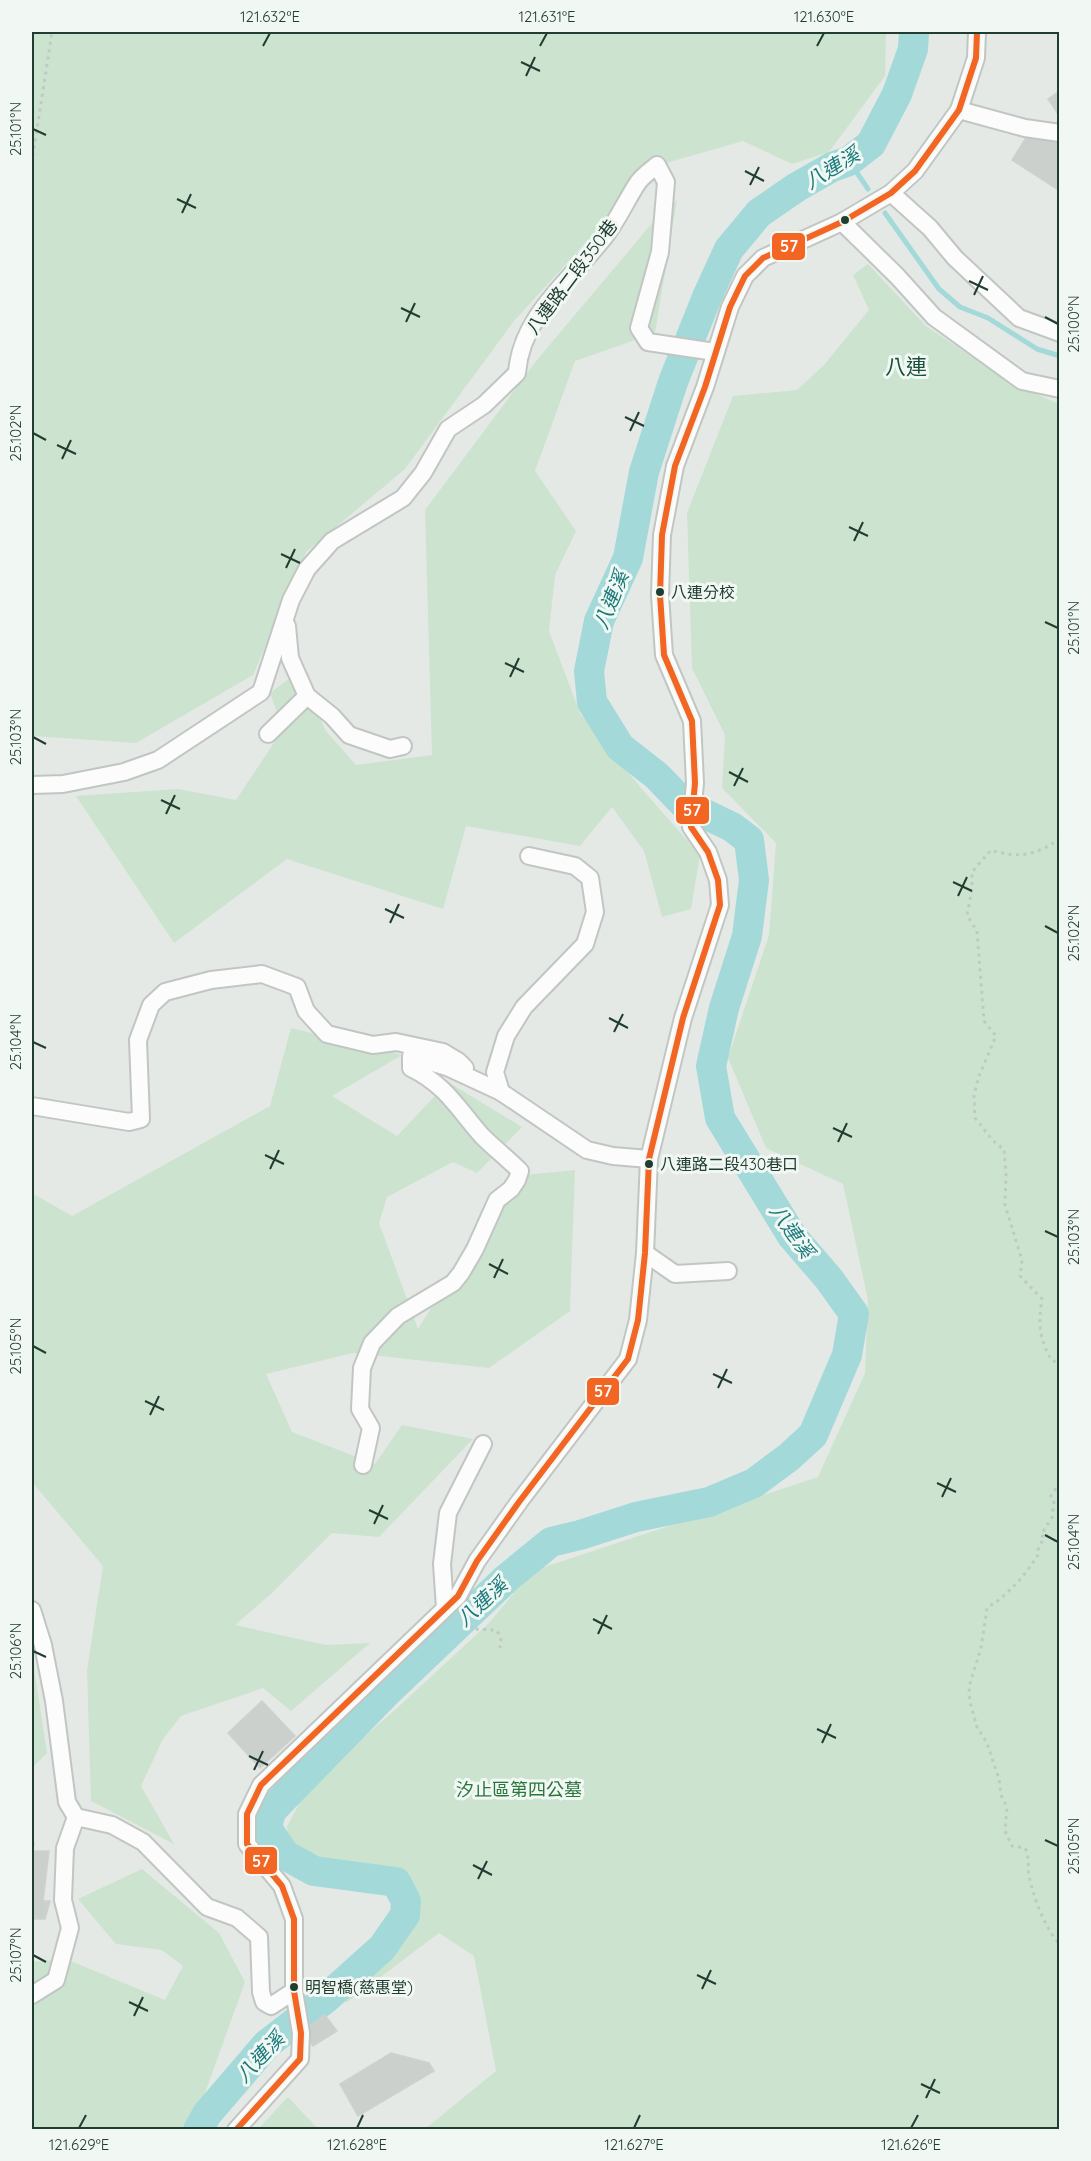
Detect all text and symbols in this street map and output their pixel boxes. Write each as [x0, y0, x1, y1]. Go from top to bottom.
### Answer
text: 121.632°E [240, 7, 300, 26]
text: 121.631°E [518, 7, 576, 26]
text: 121.630°E [794, 7, 854, 26]
text: 25.101°N [6, 102, 25, 156]
water label: 八連溪 [800, 139, 866, 194]
unlabelled marker [839, 214, 851, 226]
street label: 八連路二段350巷 [521, 215, 622, 339]
line badge: 57 [771, 232, 806, 261]
text: 57 [780, 236, 798, 256]
text: 25.100°N [1064, 295, 1083, 353]
district label: 八連 [885, 353, 927, 379]
text: 25.102°N [6, 405, 25, 461]
water label: 八連溪 [588, 565, 634, 632]
place label: 八連分校 [671, 582, 735, 602]
marker: 八連分校 [654, 586, 666, 598]
text: 25.101°N [1064, 601, 1083, 655]
text: 25.103°N [6, 709, 25, 765]
line badge: 57 [675, 796, 710, 825]
text: 57 [683, 800, 701, 820]
text: 25.102°N [1064, 905, 1083, 961]
text: 25.104°N [6, 1014, 25, 1070]
place label: 八連路二段430巷口 [660, 1154, 798, 1174]
marker: 八連路二段430巷口 [643, 1158, 655, 1170]
water label: 八連溪 [765, 1199, 822, 1265]
text: 25.103°N [1064, 1209, 1083, 1265]
text: 25.105°N [6, 1318, 25, 1374]
line badge: 57 [586, 1377, 620, 1406]
text: 57 [594, 1381, 612, 1401]
text: 25.104°N [1064, 1514, 1083, 1570]
water label: 八連溪 [451, 1570, 514, 1631]
text: 25.106°N [6, 1623, 25, 1679]
park label: 汐止區第四公墓 [456, 1778, 582, 1801]
text: 25.105°N [1064, 1818, 1083, 1874]
line badge: 57 [244, 1846, 278, 1875]
text: 57 [252, 1851, 270, 1871]
text: 25.107°N [6, 1927, 25, 1983]
place label: 明智橋(慈惠堂) [305, 1977, 413, 1997]
marker: 明智橋(慈惠堂) [288, 1981, 300, 1993]
water label: 八連溪 [230, 2024, 291, 2087]
text: 121.629°E [49, 2135, 109, 2154]
text: 121.628°E [327, 2135, 387, 2154]
text: 121.627°E [604, 2135, 664, 2154]
text: 121.626°E [881, 2135, 941, 2154]

